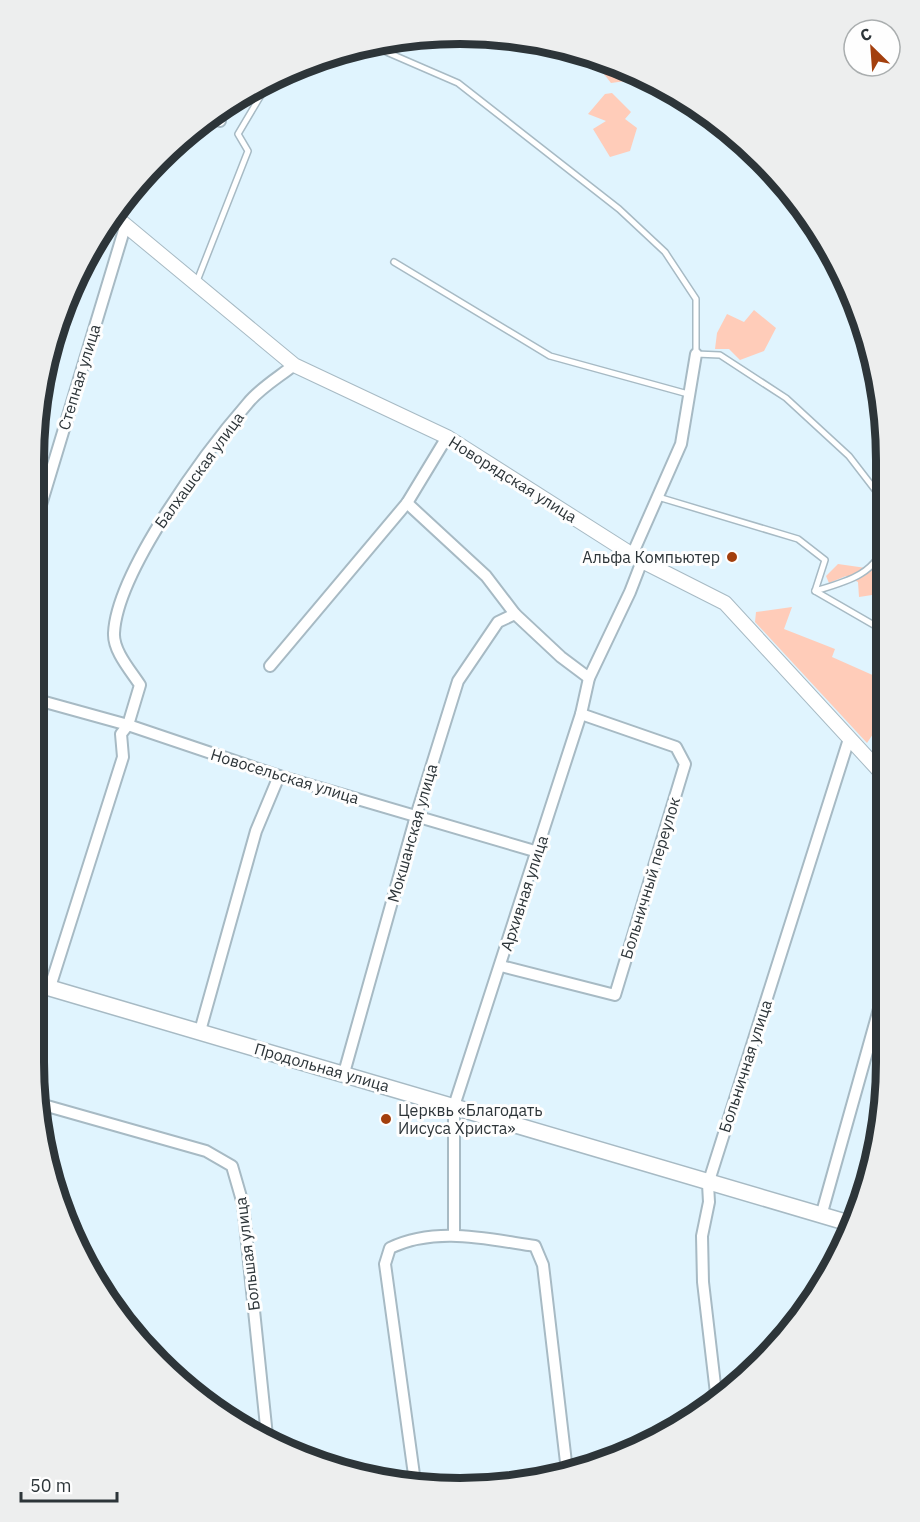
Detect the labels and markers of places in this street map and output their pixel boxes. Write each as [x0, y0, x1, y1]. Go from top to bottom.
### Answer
place label: Альфа Компьютер [582, 547, 720, 567]
marker: Альфа Компьютер [725, 550, 739, 564]
place label: Церквь «Благодать Иисуса Христа» [398, 1100, 543, 1138]
marker: Церквь «Благодать Иисуса Христа» [379, 1112, 393, 1126]

